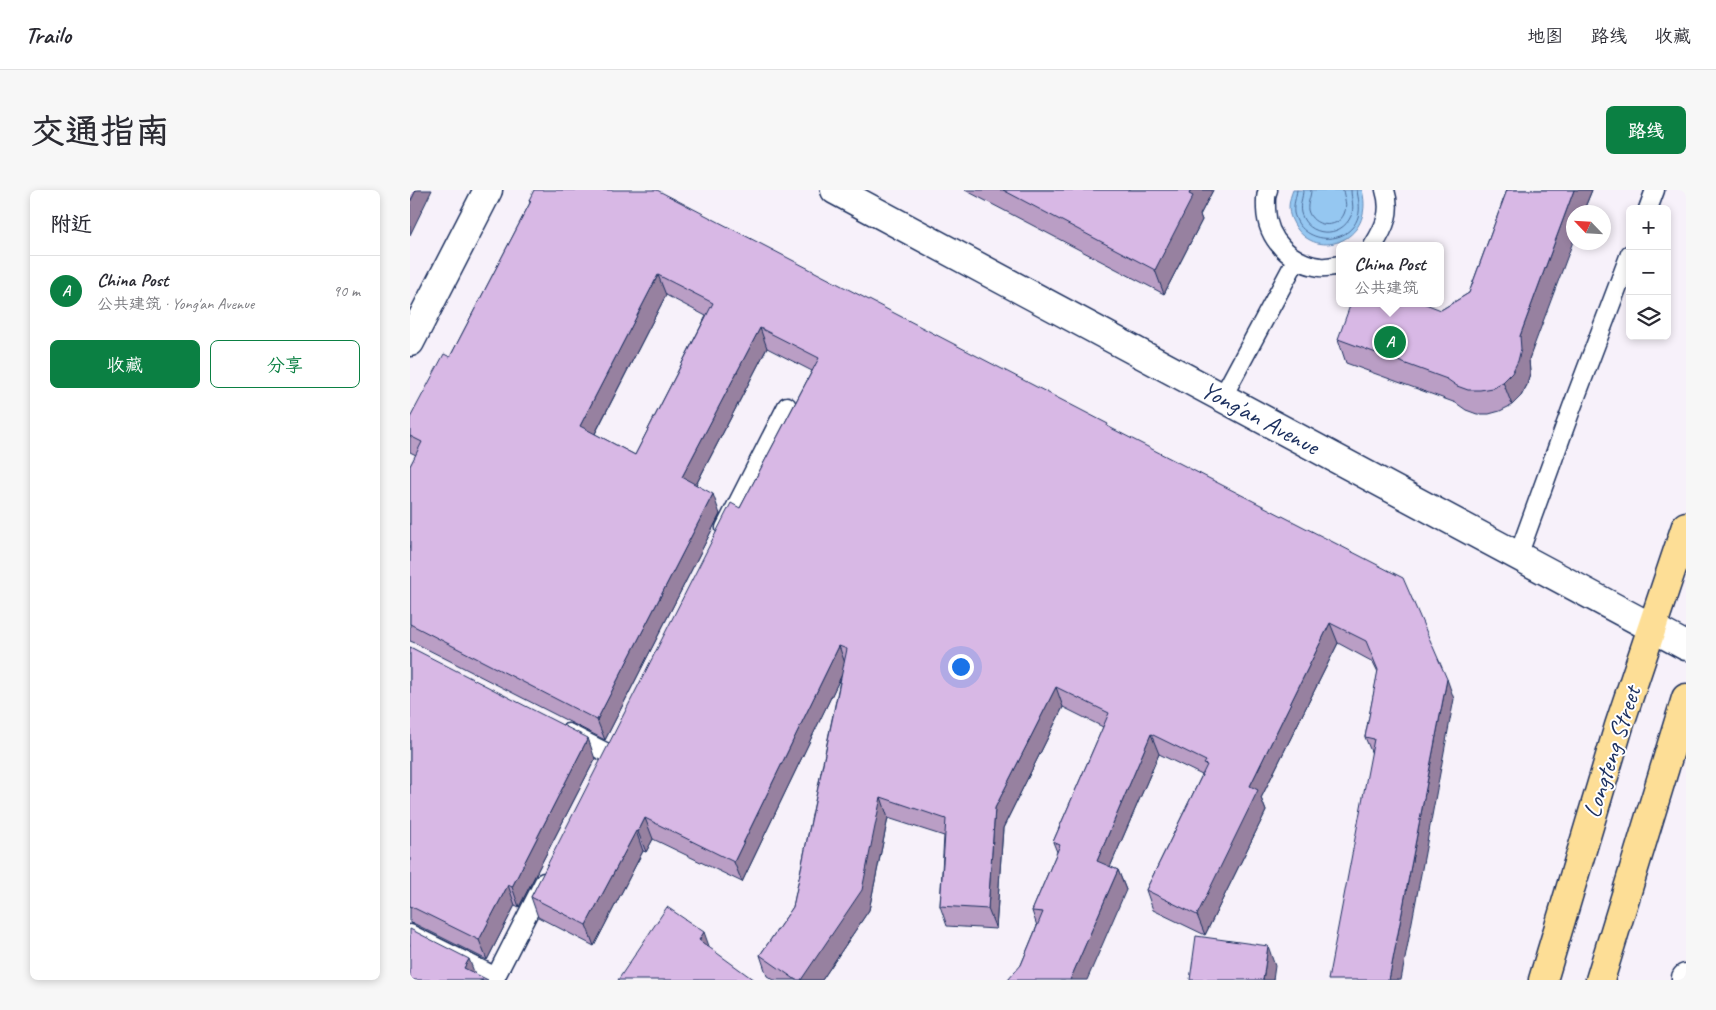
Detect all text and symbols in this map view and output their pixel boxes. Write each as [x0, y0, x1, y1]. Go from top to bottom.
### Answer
text: Trailo [25, 20, 71, 50]
text: 地图 [1527, 25, 1563, 47]
text: 路线 [1591, 25, 1627, 47]
text: 收藏 [1655, 25, 1691, 47]
button: 路线 [1606, 106, 1686, 154]
text: 交通指南 [30, 109, 170, 154]
north arrow [1566, 205, 1611, 250]
map controls [1626, 205, 1671, 340]
button: + [1626, 205, 1671, 250]
text: 附近 [50, 211, 92, 237]
popup [1336, 242, 1444, 307]
button: − [1626, 250, 1671, 295]
text: China Post [1354, 252, 1426, 276]
text: China Post [97, 268, 168, 292]
text: 公共建筑 [1354, 278, 1418, 298]
text: A [62, 281, 70, 301]
text: 90 m [333, 281, 360, 301]
text: 公共建筑 · Yong'an Avenue [97, 294, 254, 314]
button: layers [1626, 295, 1671, 340]
pin: A [1374, 323, 1406, 361]
button: 收藏 [50, 340, 200, 388]
button: 分享 [210, 340, 360, 388]
street label: Yong'an Avenue [1196, 374, 1326, 463]
your location [948, 654, 974, 680]
street label: Longteng Street [1576, 680, 1649, 822]

